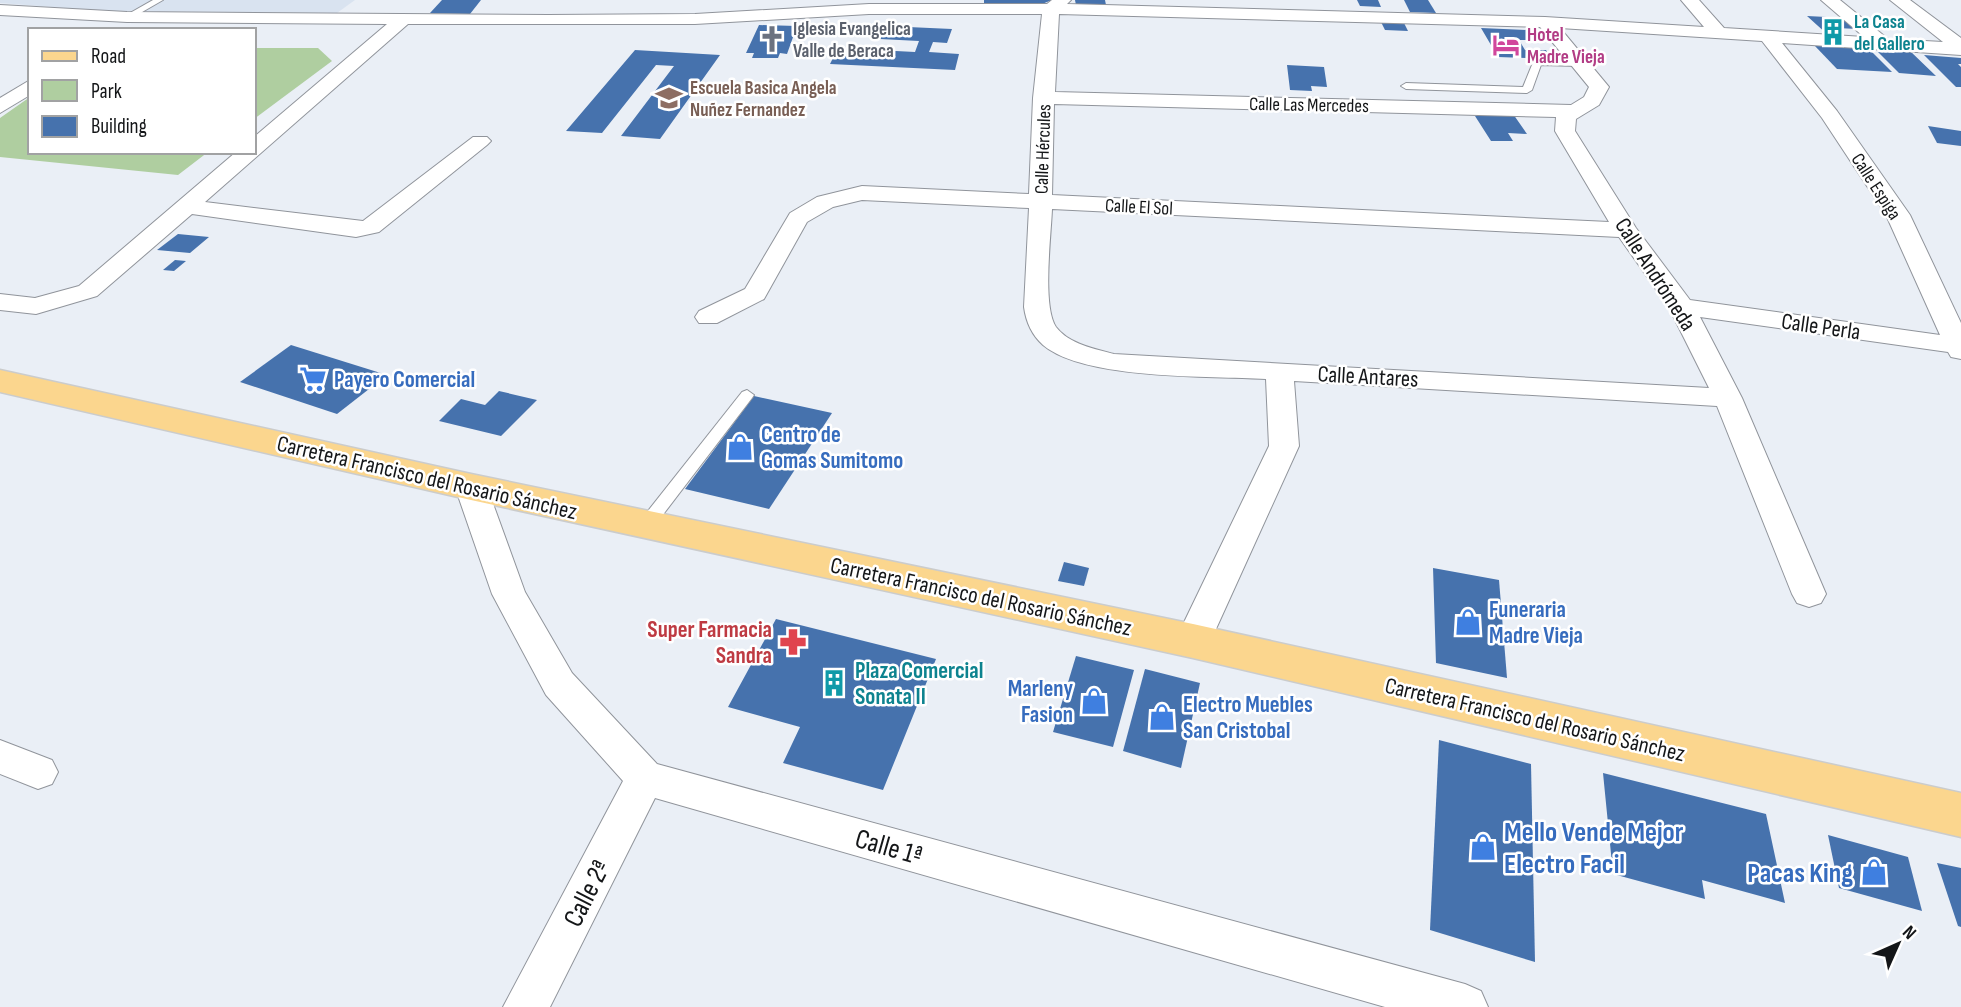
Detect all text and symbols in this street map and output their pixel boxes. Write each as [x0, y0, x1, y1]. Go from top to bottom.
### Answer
place label: La Casa del Gallero [1854, 11, 1925, 56]
building icon: La Casa del Gallero [1818, 17, 1848, 47]
place label: Iglesia Evangelica Valle de Beraca [793, 18, 911, 63]
church icon: Iglesia Evangelica Valle de Beraca [757, 24, 787, 54]
place label: Hotel Madre Vieja [1527, 24, 1605, 69]
legend [28, 28, 256, 154]
hotel icon: Hotel Madre Vieja [1491, 30, 1521, 60]
text: Road [91, 44, 126, 69]
place label: Escuela Basica Angela Nuñez Fernandez [690, 77, 837, 122]
text: Park [91, 79, 122, 104]
school or university icon: Escuela Basica Angela Nuñez Fernandez [654, 83, 684, 113]
street label: Calle Las Mercedes [1249, 93, 1369, 118]
street label: Calle Hércules [1030, 104, 1057, 194]
text: Building [91, 114, 147, 139]
street label: Calle Espiga [1846, 149, 1906, 224]
street label: Calle El Sol [1104, 194, 1173, 221]
street label: Calle Andrómeda [1608, 213, 1702, 336]
street label: Calle Perla [1779, 308, 1862, 346]
street label: Calle Antares [1317, 360, 1419, 394]
supermarket icon: Payero Comercial [298, 364, 328, 394]
place label: Payero Comercial [334, 366, 475, 394]
place label: Centro de Gomas Sumitomo [761, 421, 903, 475]
street label: Carretera Francisco del Rosario Sánchez [274, 430, 579, 526]
shop icon: Centro de Gomas Sumitomo [725, 432, 755, 462]
street label: Carretera Francisco del Rosario Sánchez [828, 551, 1134, 643]
place label: Funeraria Madre Vieja [1489, 596, 1583, 650]
shop icon: Funeraria Madre Vieja [1453, 607, 1483, 637]
place label: Super Farmacia Sandra [647, 616, 772, 670]
pharmacy icon: Super Farmacia Sandra [778, 627, 808, 657]
place label: Plaza Comercial Sonata II [855, 657, 983, 711]
building icon: Plaza Comercial Sonata II [819, 668, 849, 698]
street label: Carretera Francisco del Rosario Sánchez [1382, 672, 1687, 768]
place label: Marleny Fasion [1008, 675, 1073, 729]
shop icon: Marleny Fasion [1079, 686, 1109, 716]
place label: Electro Muebles San Cristobal [1183, 691, 1313, 745]
shop icon: Electro Muebles San Cristobal [1147, 702, 1177, 732]
place label: Mello Vende Mejor Electro Facil [1504, 816, 1684, 881]
street label: Calle 1ª [851, 822, 926, 873]
shop icon: Mello Vende Mejor Electro Facil [1468, 832, 1498, 862]
street label: Calle 2ª [557, 855, 618, 932]
place label: Pacas King [1747, 857, 1853, 890]
shop icon: Pacas King [1859, 857, 1889, 887]
north arrow [1863, 909, 1933, 979]
text: N [1897, 921, 1921, 945]

